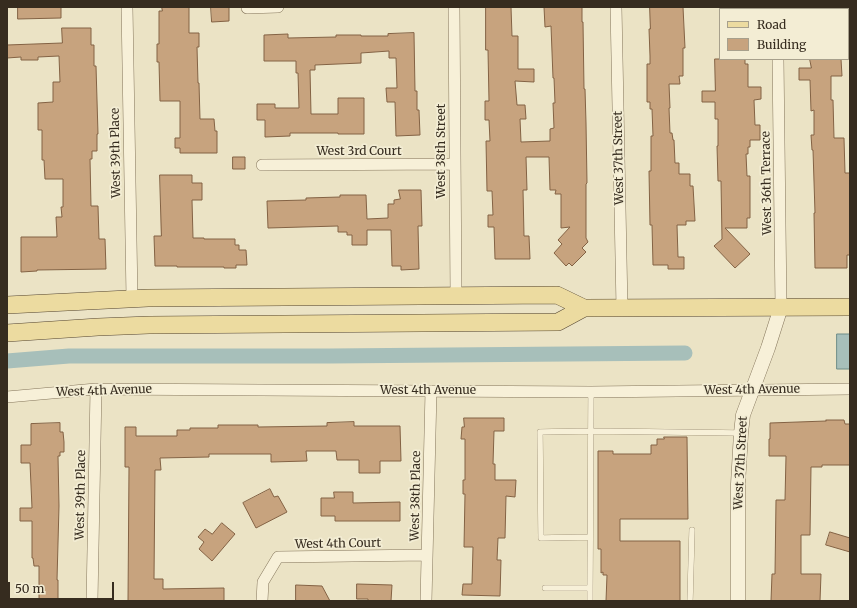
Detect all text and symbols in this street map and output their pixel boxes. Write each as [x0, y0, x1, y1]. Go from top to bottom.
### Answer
legend [719, 8, 849, 60]
text: Road [757, 17, 786, 32]
text: Building [757, 37, 806, 52]
street label: West 38th Street [435, 104, 449, 198]
street label: West 39th Place [108, 108, 124, 198]
street label: West 37th Street [611, 111, 627, 205]
street label: West 36th Terrace [759, 131, 775, 235]
street label: West 3rd Court [316, 145, 402, 159]
street label: West 4th Avenue [56, 382, 152, 400]
street label: West 4th Avenue [704, 382, 800, 398]
street label: West 4th Avenue [380, 384, 476, 398]
street label: West 37th Street [731, 416, 751, 510]
street label: West 39th Place [73, 450, 89, 540]
street label: West 38th Place [408, 451, 424, 541]
street label: West 4th Court [295, 536, 381, 552]
scale bar [10, 574, 116, 600]
text: 50 m [15, 581, 44, 596]

